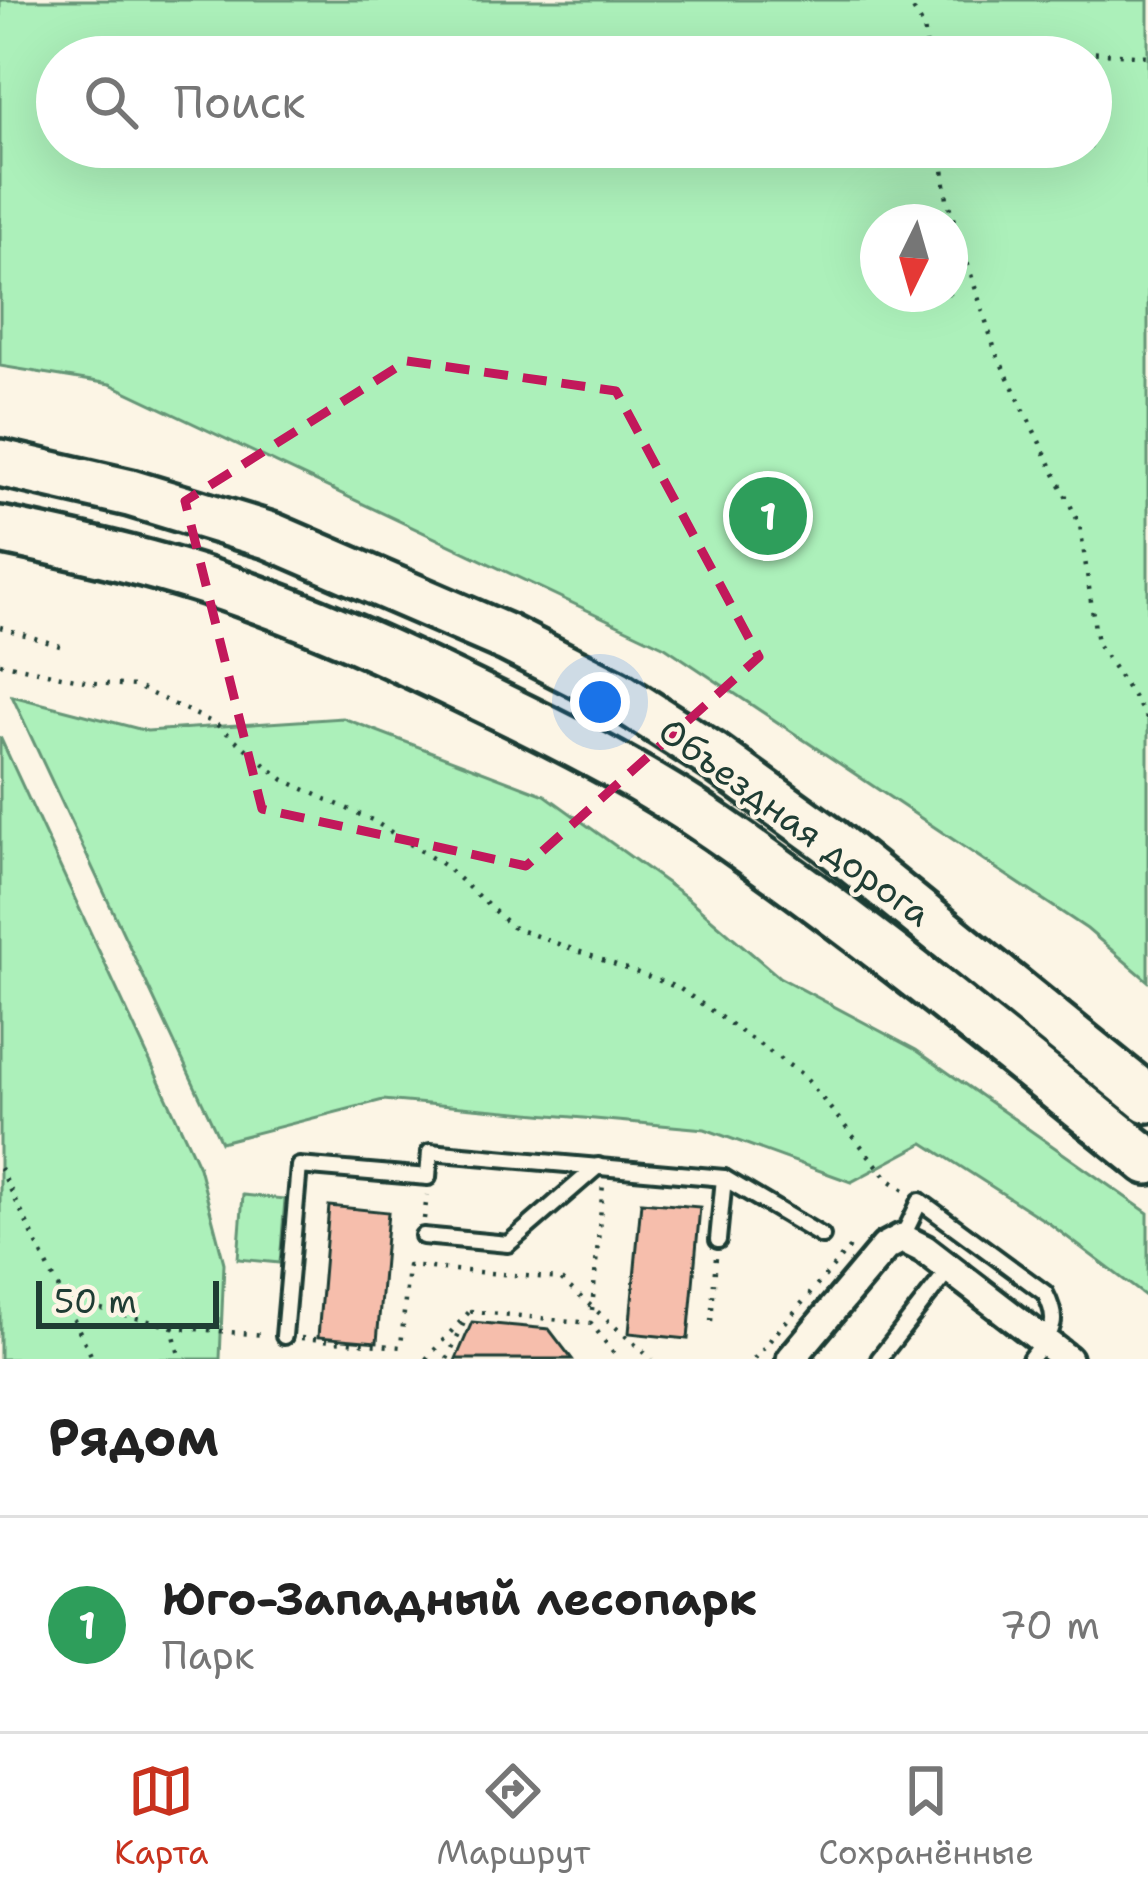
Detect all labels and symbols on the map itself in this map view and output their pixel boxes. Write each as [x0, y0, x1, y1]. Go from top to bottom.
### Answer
north arrow [860, 204, 968, 312]
pin: 1 [729, 471, 807, 561]
your location [570, 672, 630, 732]
street label: Объездная дорога [649, 706, 941, 938]
scale bar [36, 1275, 219, 1328]

